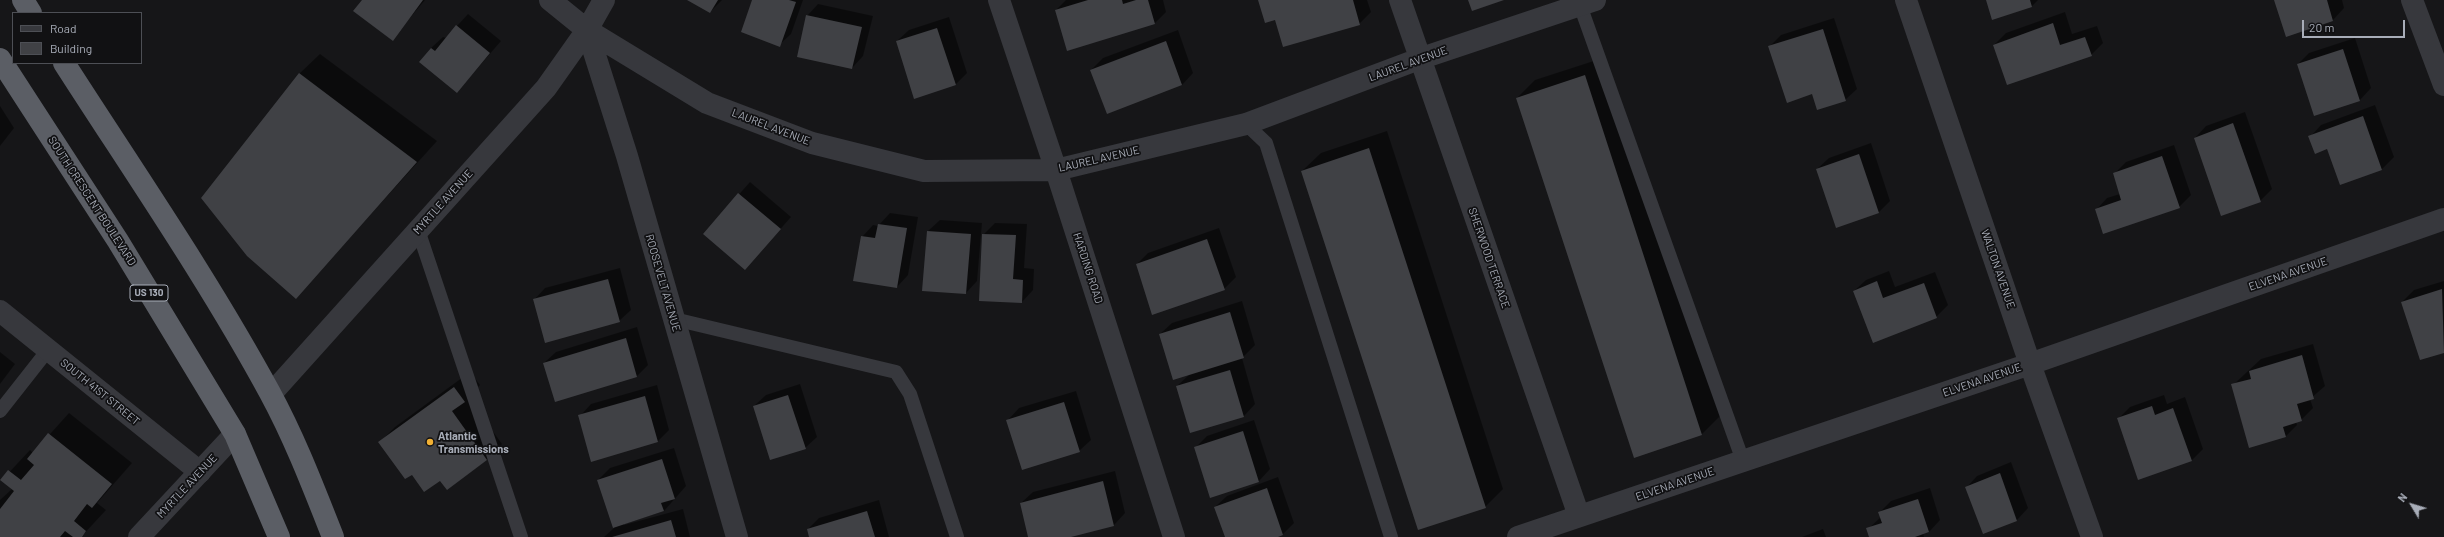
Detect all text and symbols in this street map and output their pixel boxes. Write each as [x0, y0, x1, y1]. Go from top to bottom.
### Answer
legend [12, 12, 142, 64]
scale bar [2304, 12, 2407, 38]
text: 20 m [2309, 20, 2335, 34]
text: Road [50, 21, 77, 35]
text: Building [50, 41, 92, 55]
street label: LAUREL AVENUE [1367, 44, 1449, 84]
street label: LAUREL AVENUE [730, 106, 812, 148]
street label: SOUTH CRESCENT BOULEVARD [45, 134, 139, 268]
street label: LAUREL AVENUE [1057, 143, 1141, 175]
street label: MYRTLE AVENUE [410, 167, 476, 237]
street label: SHERWOOD TERRACE [1466, 206, 1512, 310]
street label: WALTON AVENUE [1978, 228, 2018, 310]
street label: HARDING ROAD [1070, 231, 1106, 305]
street label: ROOSEVELT AVENUE [643, 233, 683, 333]
street label: ELVENA AVENUE [2247, 254, 2329, 294]
road number: US 130 [130, 285, 168, 301]
street label: SOUTH 41ST STREET [58, 356, 142, 428]
street label: ELVENA AVENUE [1941, 360, 2023, 400]
place label: Atlantic Transmissions [438, 429, 509, 455]
marker: Atlantic Transmissions [425, 437, 435, 447]
street label: MYRTLE AVENUE [154, 451, 220, 521]
street label: ELVENA AVENUE [1634, 464, 1716, 504]
north arrow [2392, 485, 2432, 525]
text: N [2395, 490, 2410, 504]

